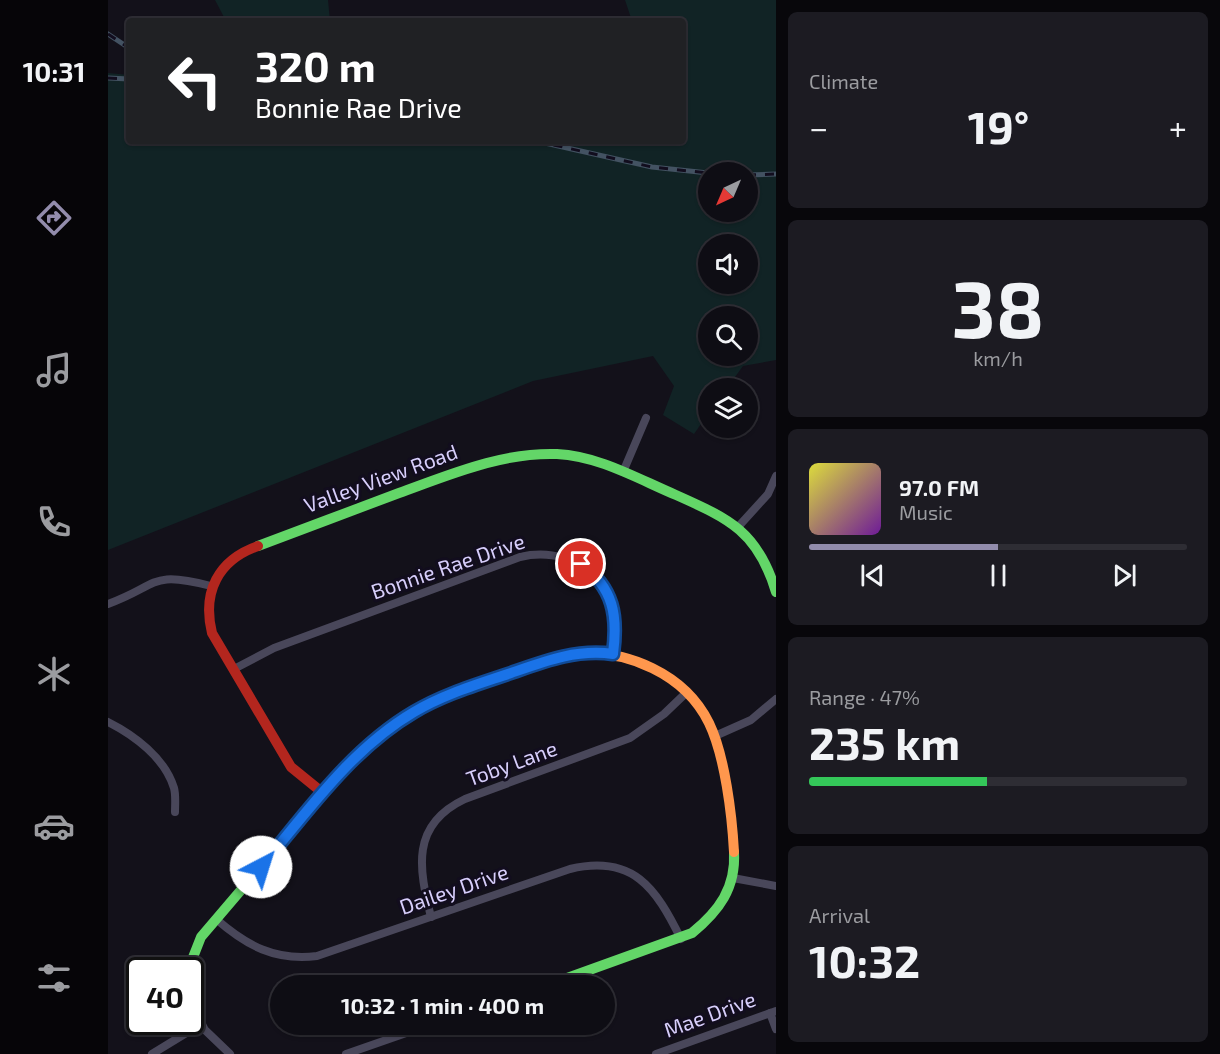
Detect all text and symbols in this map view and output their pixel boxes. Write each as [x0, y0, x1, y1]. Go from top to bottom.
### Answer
text: 320 m [255, 40, 376, 90]
icon: left [156, 42, 234, 120]
text: 10:31 [23, 55, 85, 87]
text: Climate [809, 69, 878, 93]
text: Bonnie Rae Drive [255, 91, 462, 123]
text: 19° [968, 99, 1029, 153]
text: − [809, 107, 828, 147]
text: + [1169, 107, 1187, 147]
north arrow [698, 162, 758, 222]
map controls [698, 162, 758, 438]
icon: directions [33, 197, 75, 239]
button: sound [698, 234, 758, 294]
text: 38 [952, 260, 1044, 354]
button: search [698, 306, 758, 366]
text: km/h [973, 346, 1023, 370]
icon: music [33, 349, 75, 391]
button: layers [698, 378, 758, 438]
street label: Valley View Road [300, 438, 461, 517]
text: 97.0 FM [899, 474, 979, 500]
text: Music [899, 500, 953, 524]
icon: phone [33, 501, 75, 543]
street label: Bonnie Rae Drive [367, 528, 528, 604]
pin [555, 538, 606, 589]
icon: arrive [564, 547, 597, 580]
icon: previous [856, 559, 889, 592]
icon: pause [982, 559, 1015, 592]
icon: next [1108, 559, 1141, 592]
icon: climate [33, 653, 75, 695]
text: Range · 47% [809, 685, 920, 709]
text: 235 km [809, 715, 960, 769]
street label: Toby Lane [463, 735, 560, 791]
icon: car [33, 805, 75, 847]
position arrow [229, 835, 293, 899]
street label: Dailey Drive [396, 858, 511, 919]
text: Arrival [809, 903, 870, 927]
text: 10:32 [809, 933, 920, 987]
icon: filters [33, 957, 75, 999]
speed limit sign: 40 [126, 957, 204, 1035]
street label: Mae Drive [660, 985, 759, 1042]
text: 10:32 · 1 min · 400 m [341, 992, 544, 1018]

